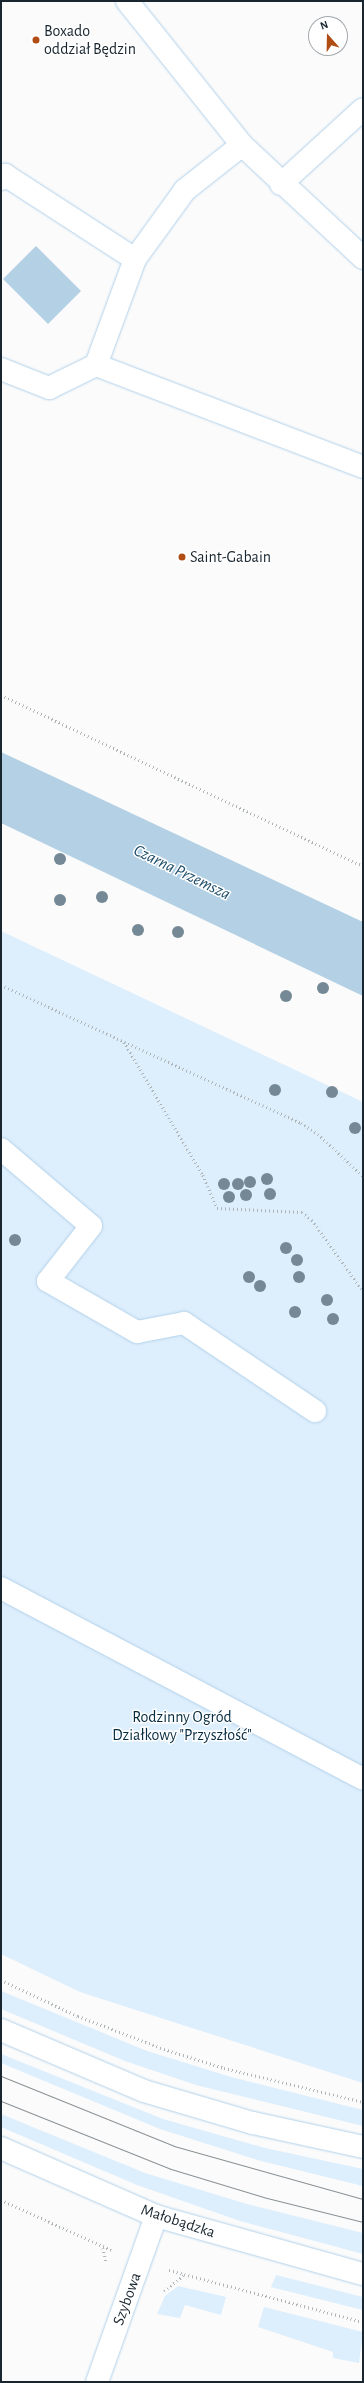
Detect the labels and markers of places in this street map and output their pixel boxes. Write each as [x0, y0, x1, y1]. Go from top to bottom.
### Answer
place label: Boxado oddział Będzin [44, 21, 136, 59]
marker: Boxado oddział Będzin [31, 35, 41, 45]
place label: Saint-Gabain [190, 547, 271, 567]
marker: Saint-Gabain [177, 552, 187, 562]

